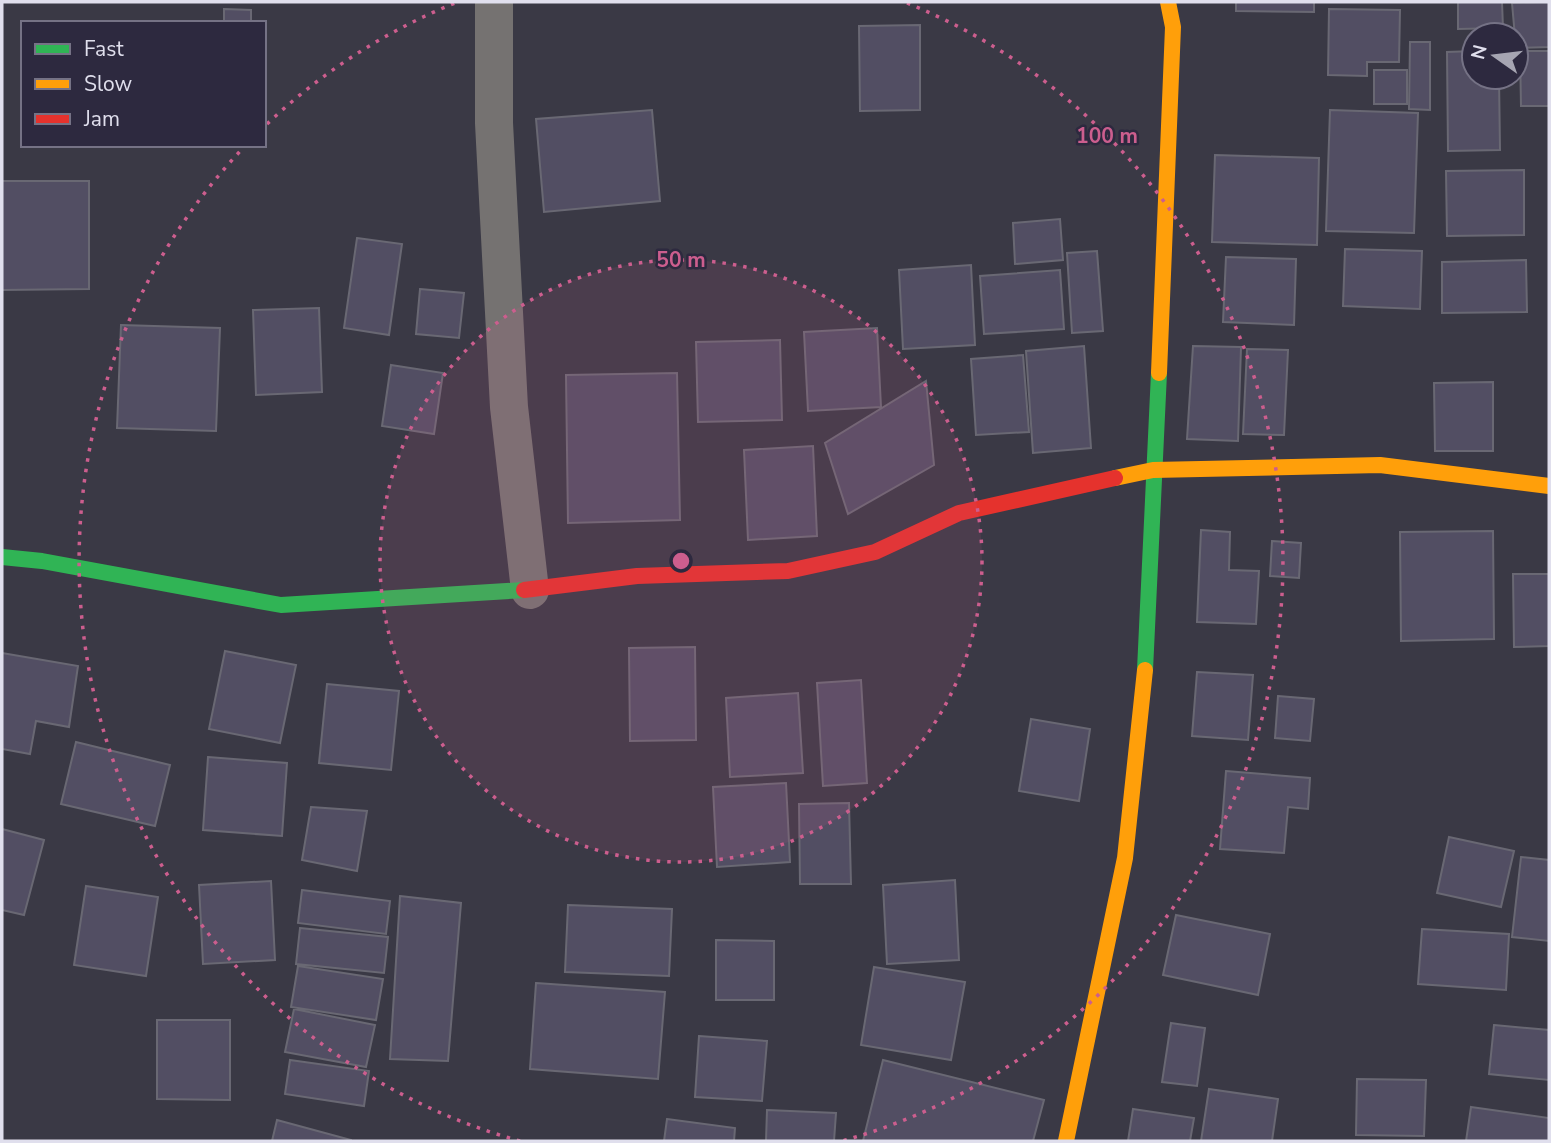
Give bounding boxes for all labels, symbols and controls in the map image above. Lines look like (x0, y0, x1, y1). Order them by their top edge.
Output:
legend (21, 21, 266, 147)
north arrow (1460, 21, 1530, 91)
text: Fast (84, 35, 124, 63)
text: N (1465, 42, 1494, 62)
text: Slow (84, 70, 133, 98)
text: Jam (83, 105, 120, 133)
text: 100 m (1076, 122, 1138, 150)
text: 50 m (656, 246, 706, 274)
centre of rings (669, 549, 693, 573)

